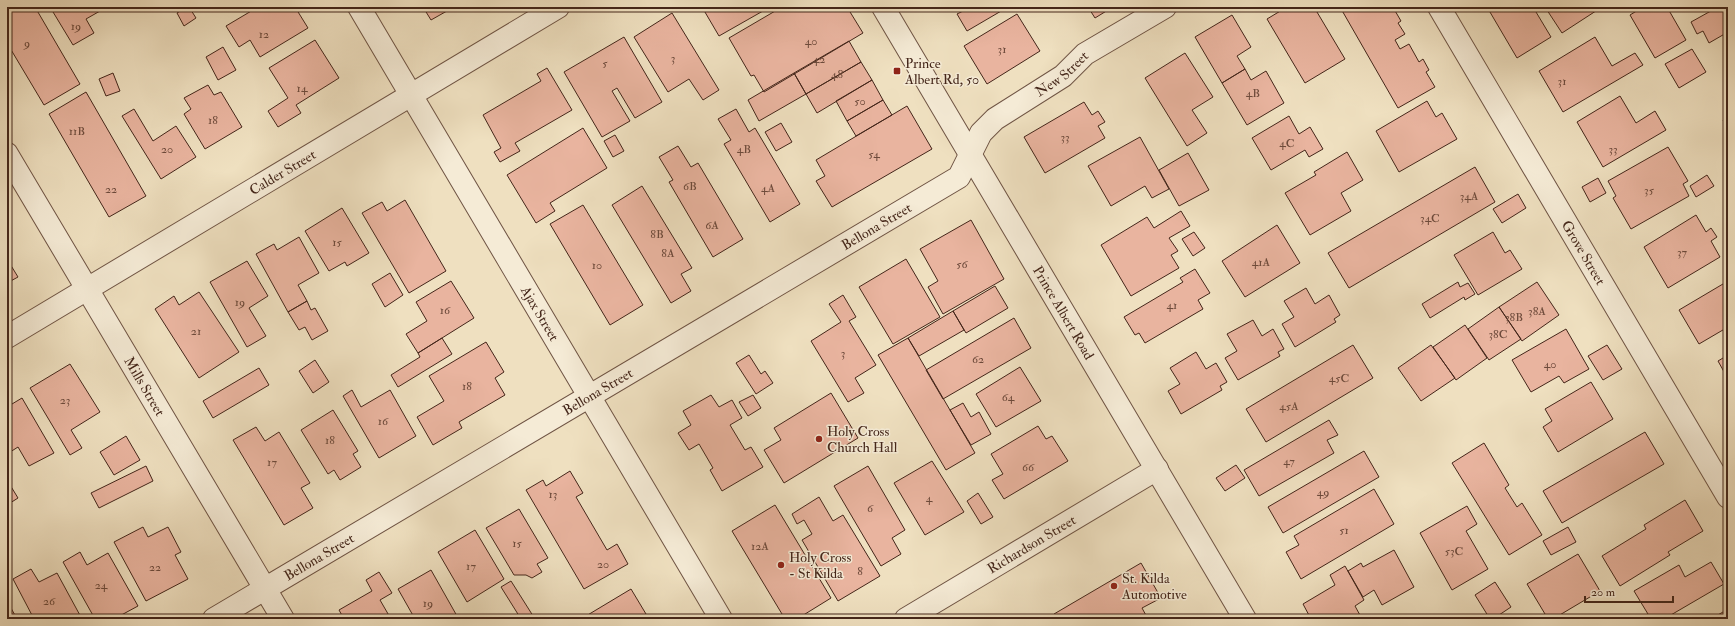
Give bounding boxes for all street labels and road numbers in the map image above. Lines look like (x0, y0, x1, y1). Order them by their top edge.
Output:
street label: New Street (1032, 47, 1092, 100)
street label: Calder Street (246, 145, 319, 198)
street label: Bellona Street (838, 199, 915, 253)
street label: Grove Street (1558, 217, 1610, 288)
street label: Prince Albert Road (1029, 263, 1098, 363)
street label: Ajax Street (517, 282, 563, 344)
street label: Mills Street (121, 353, 169, 419)
street label: Bellona Street (559, 364, 636, 419)
street label: Richardson Street (984, 511, 1079, 577)
street label: Bellona Street (281, 529, 357, 584)

